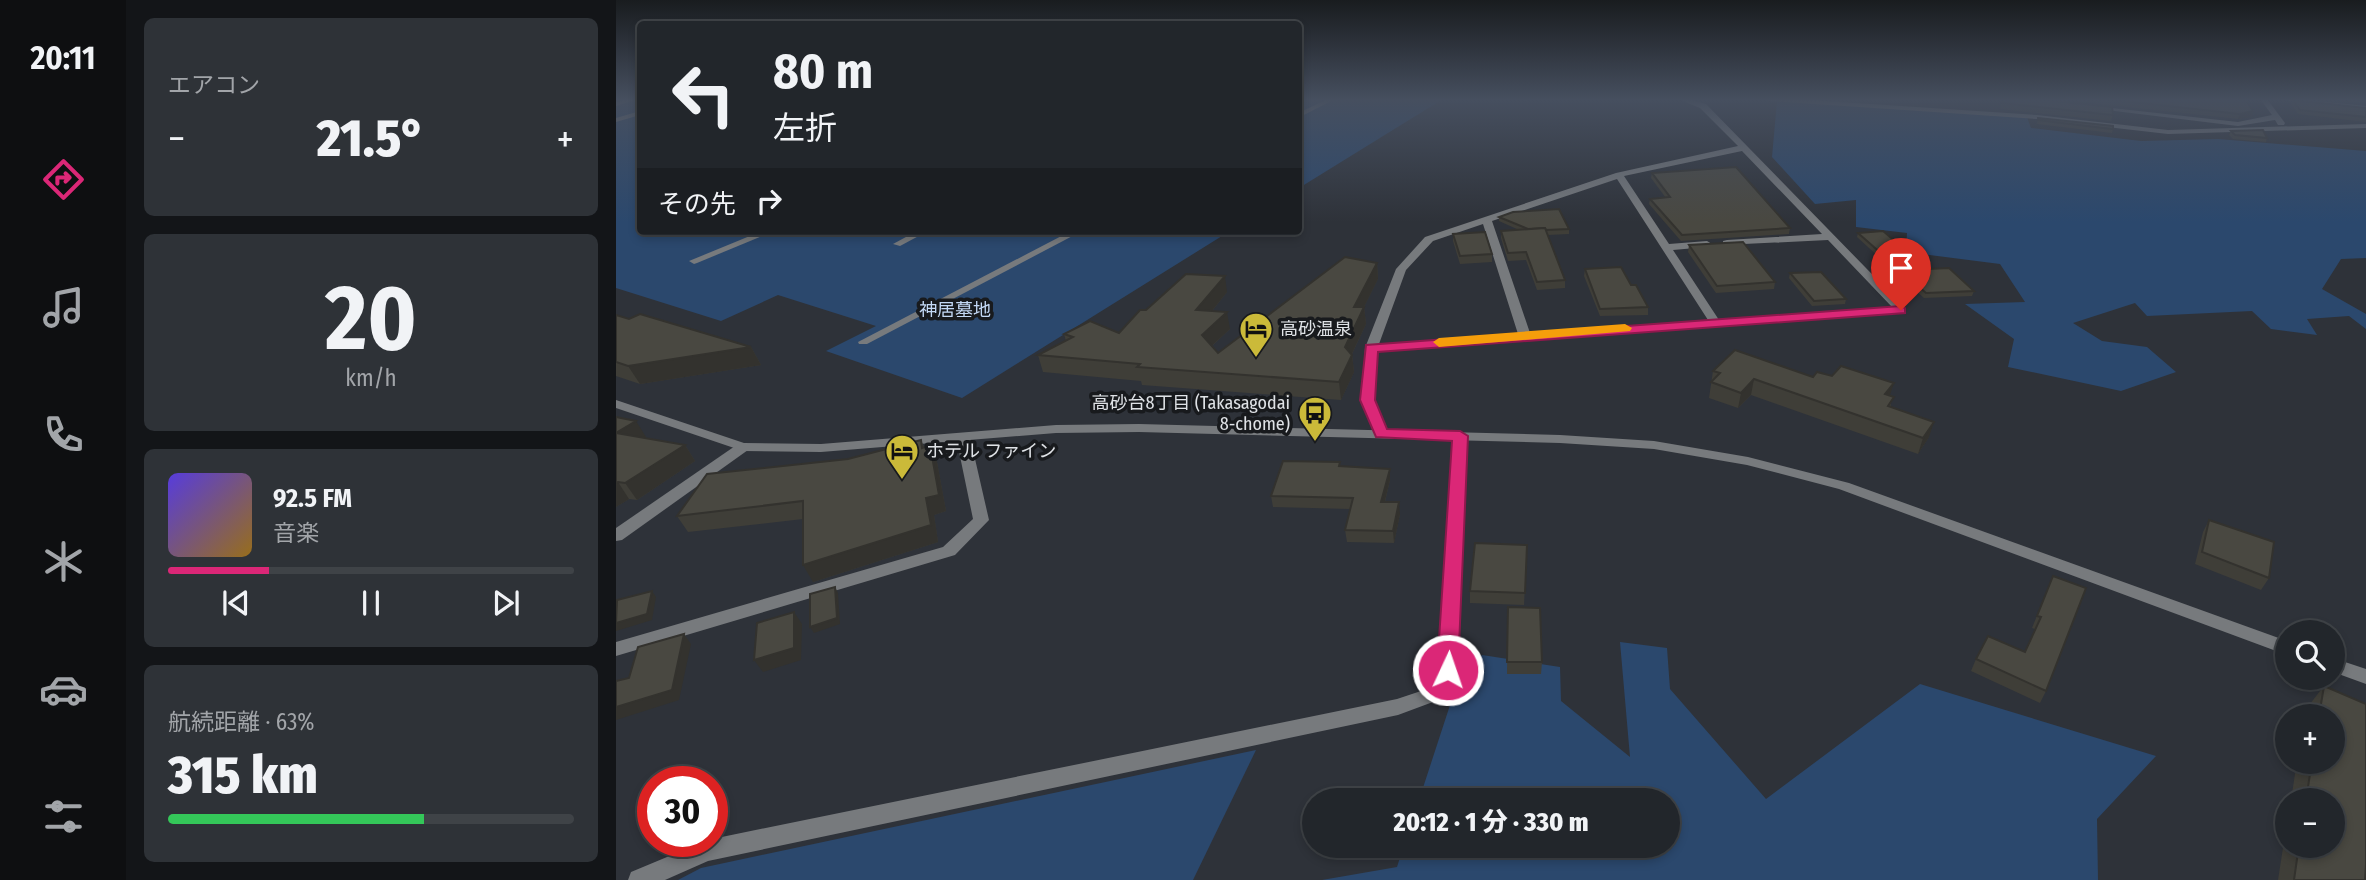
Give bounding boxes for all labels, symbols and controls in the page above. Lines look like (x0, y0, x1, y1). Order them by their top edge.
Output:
text: 20:11 (30, 39, 96, 77)
text: 80 m (773, 42, 873, 101)
icon: left (658, 49, 749, 140)
text: エアコン (168, 71, 260, 99)
text: 21.5° (317, 107, 425, 170)
text: 左折 (773, 109, 837, 147)
text: − (168, 116, 185, 162)
text: + (557, 116, 574, 162)
icon: directions (39, 155, 88, 204)
icon: right (750, 182, 788, 220)
text: その先 (658, 189, 736, 220)
pin (1871, 238, 1931, 310)
icon: arrive (1882, 249, 1920, 287)
text: 20 (325, 264, 417, 373)
icon: music (39, 283, 88, 332)
park label: 神居墓地 (919, 299, 991, 321)
hotel icon: 高砂温泉 (1237, 310, 1275, 359)
place label: 高砂温泉 (1280, 318, 1352, 340)
text: km/h (345, 364, 397, 392)
place label: 高砂台8丁目 (Takasagodai 8-chome) (1092, 392, 1290, 435)
bus stop icon: 高砂台8丁目 (Takasagodai 8-chome) (1296, 394, 1334, 443)
icon: phone (39, 410, 88, 459)
hotel icon: ホテル ファイン (883, 432, 921, 481)
place label: ホテル ファイン (926, 440, 1056, 462)
text: 92.5 FM (273, 483, 352, 514)
text: 音楽 (273, 519, 319, 547)
icon: climate (39, 537, 88, 586)
icon: previous (217, 584, 255, 622)
icon: pause (352, 584, 390, 622)
icon: next (487, 584, 525, 622)
map controls (2275, 620, 2345, 858)
button: search (2275, 620, 2345, 690)
position arrow (1411, 633, 1485, 707)
icon: car (39, 665, 88, 714)
button: + (2275, 704, 2345, 774)
text: 航続距離 · 63% (168, 708, 315, 736)
text: 315 km (168, 744, 318, 807)
speed limit sign: 30 (637, 766, 728, 857)
button: − (2275, 788, 2345, 858)
icon: filters (39, 792, 88, 841)
text: 20:12 · 1 分 · 330 m (1394, 807, 1588, 838)

